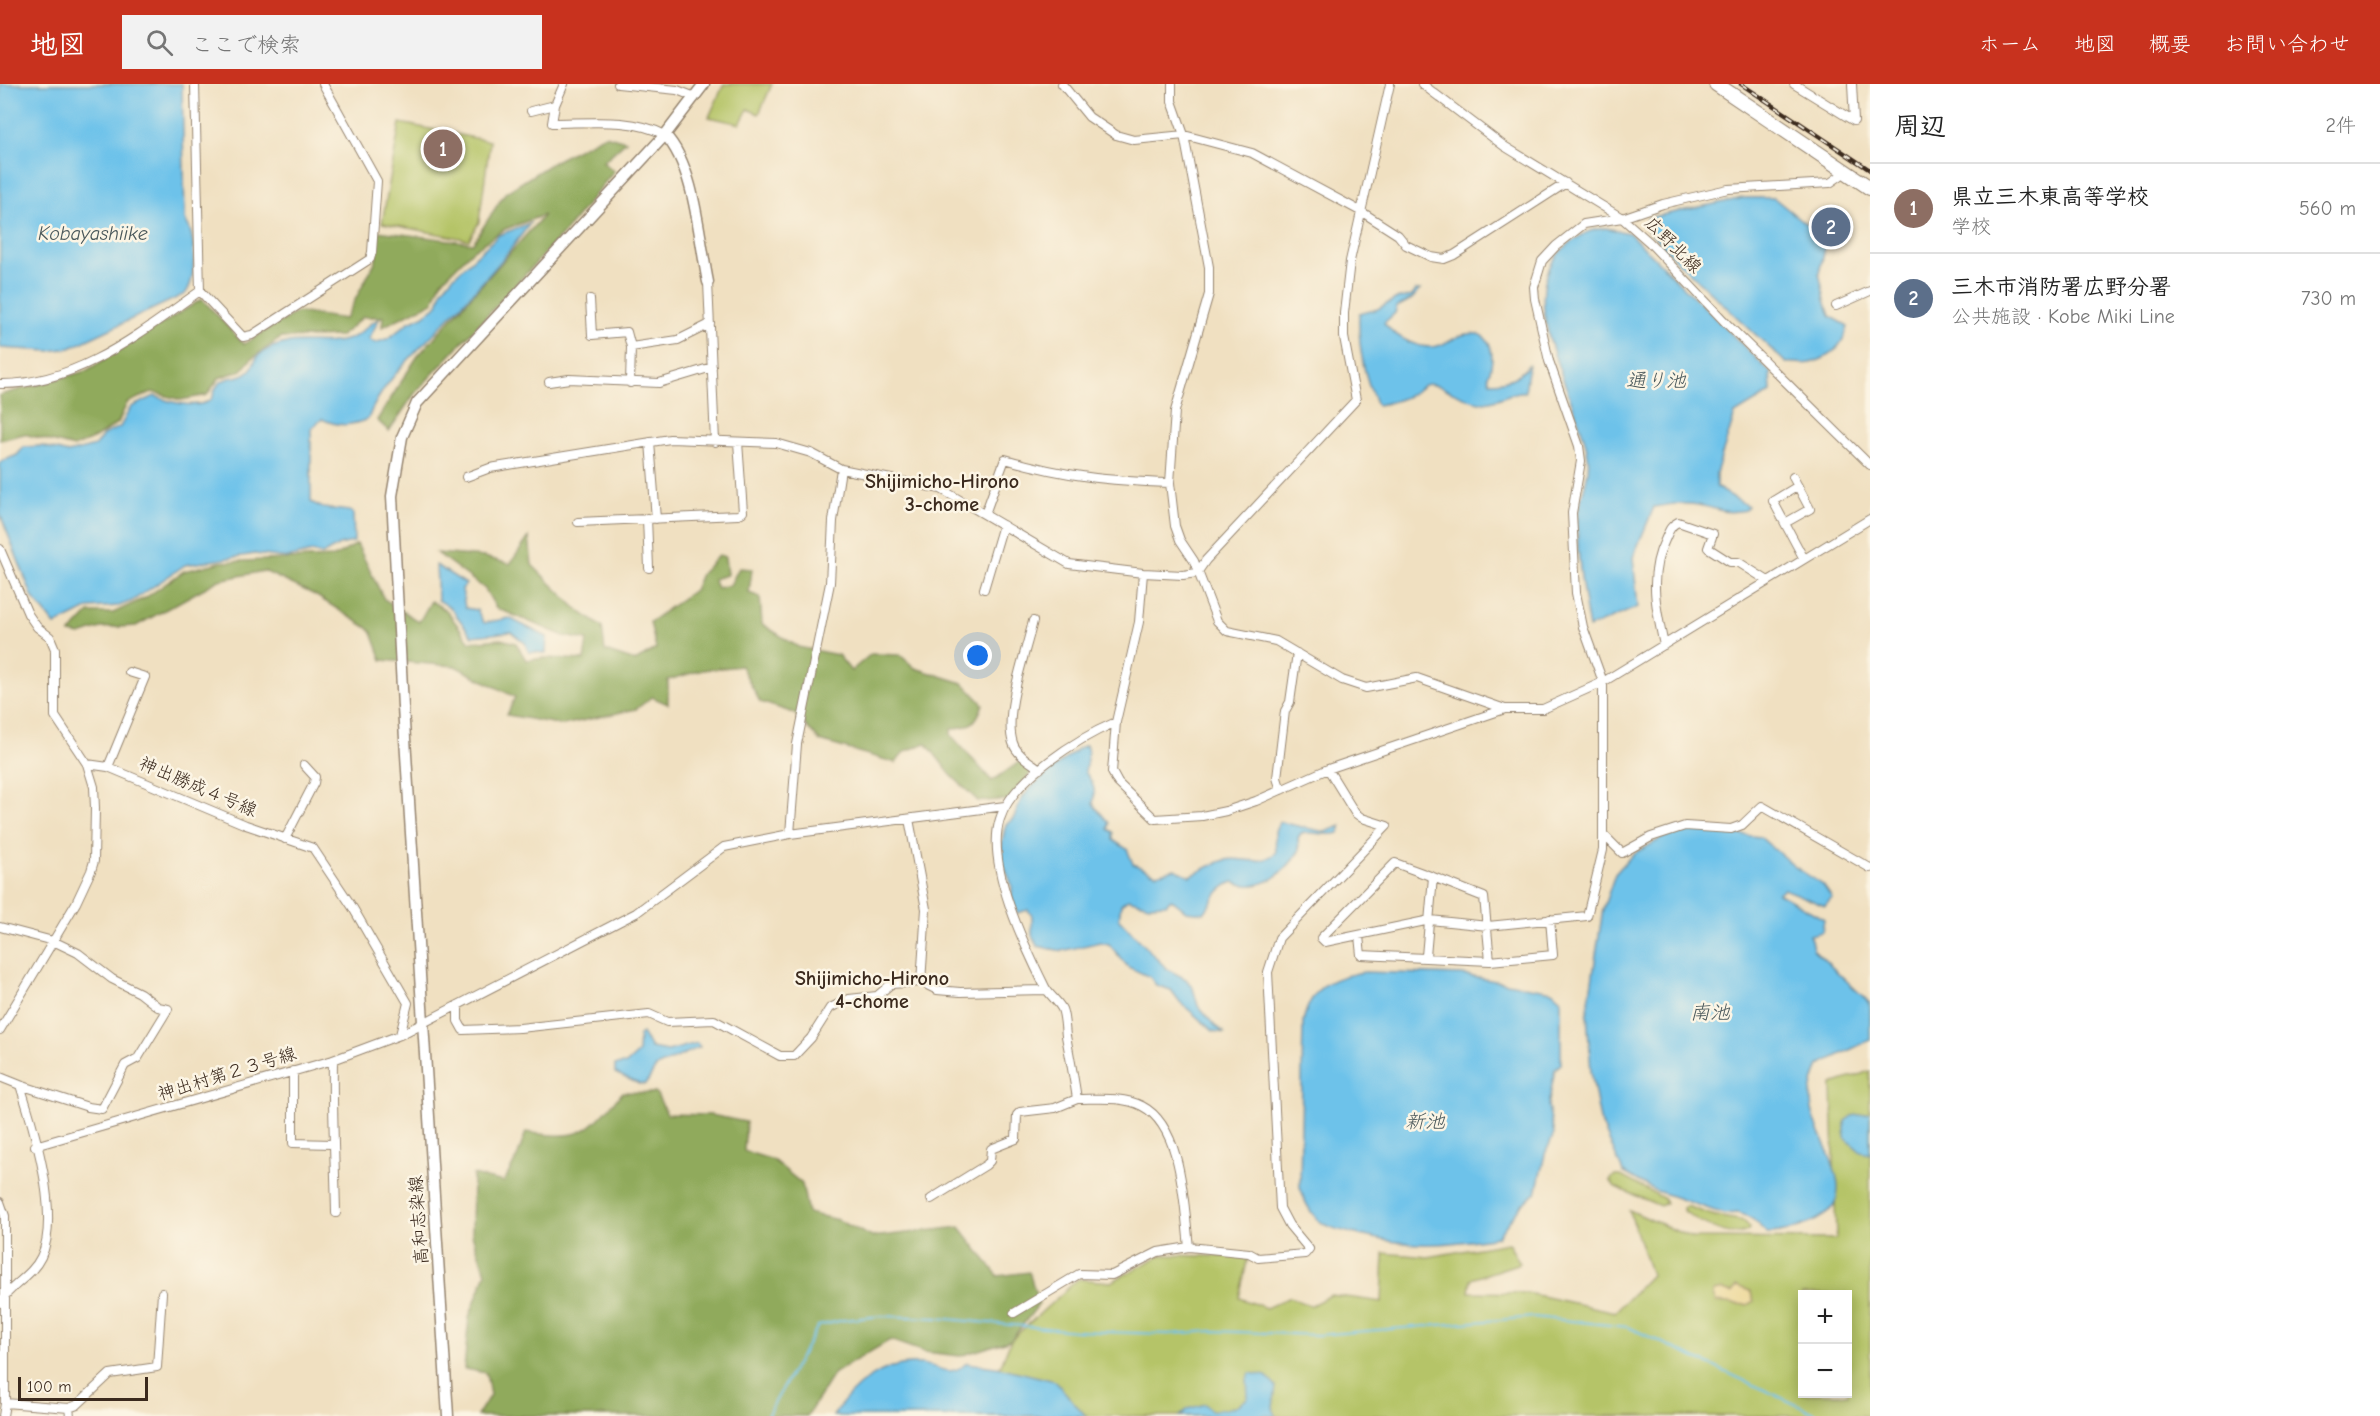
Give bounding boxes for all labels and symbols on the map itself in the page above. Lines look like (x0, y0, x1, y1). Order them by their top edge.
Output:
pin: 1 (424, 126, 462, 172)
pin: 2 (1812, 204, 1850, 250)
street label: 広野北線 (1640, 212, 1706, 278)
water label: Kobayashiike (38, 222, 148, 245)
water label: 通り池 (1626, 369, 1687, 392)
district label: Shijimicho-Hirono 3-chome (865, 470, 1019, 516)
your location (963, 641, 992, 670)
street label: 神出勝成４号線 (136, 753, 260, 821)
district label: Shijimicho-Hirono 4-chome (795, 967, 949, 1013)
water label: 南池 (1690, 1001, 1731, 1024)
street label: 神出村第２３号線 (155, 1043, 299, 1105)
water label: 新池 (1405, 1110, 1446, 1133)
street label: 高和志染線 (405, 1174, 433, 1266)
scale bar (18, 1374, 148, 1402)

